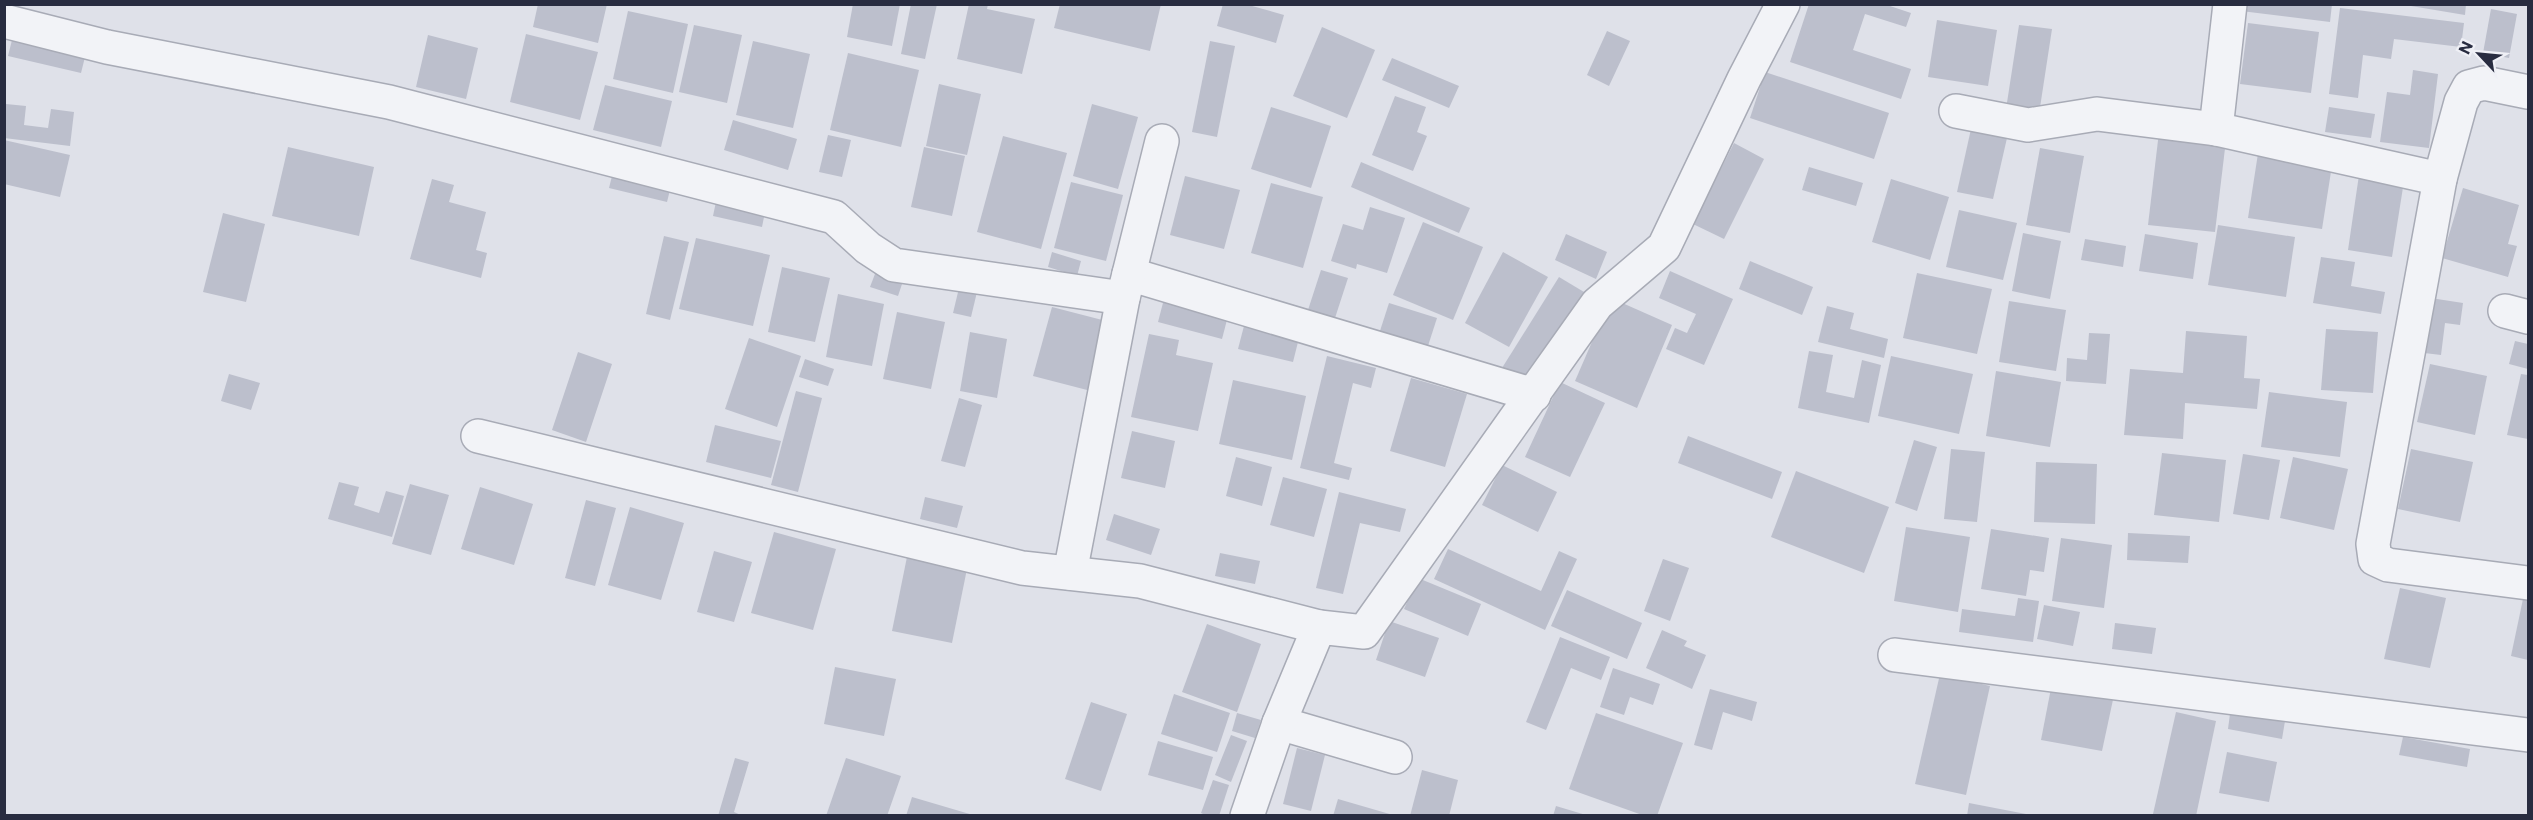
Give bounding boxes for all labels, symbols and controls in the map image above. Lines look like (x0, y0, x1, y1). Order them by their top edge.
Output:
north arrow (2449, 24, 2509, 84)
text: N (2454, 38, 2476, 57)

